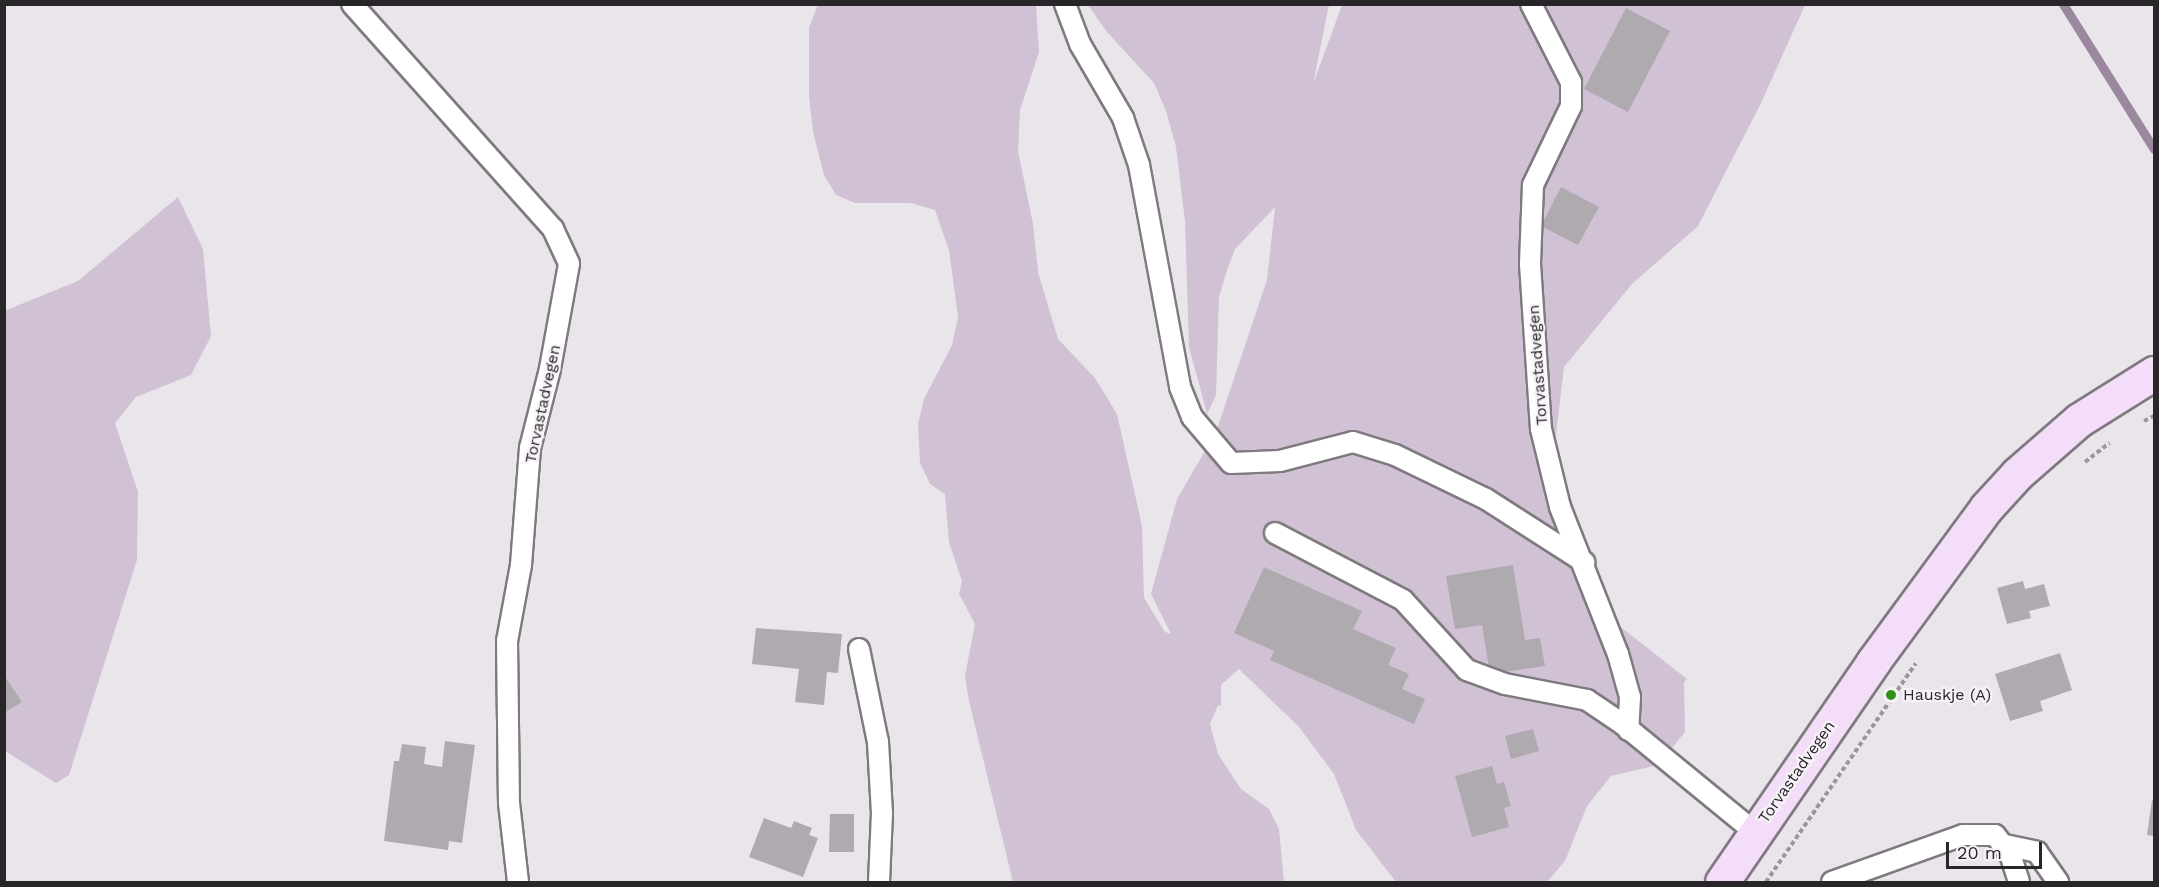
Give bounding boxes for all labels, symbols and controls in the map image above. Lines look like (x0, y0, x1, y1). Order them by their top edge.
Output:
street label: Torvastadvegen (1524, 304, 1552, 426)
street label: Torvastadvegen (521, 343, 565, 465)
place label: Hauskje (A) (1903, 685, 1991, 705)
marker: Hauskje (A) (1884, 688, 1898, 702)
street label: Torvastadvegen (1755, 717, 1839, 827)
scale bar (1949, 830, 2045, 868)
text: 20 m (1957, 842, 2002, 863)

